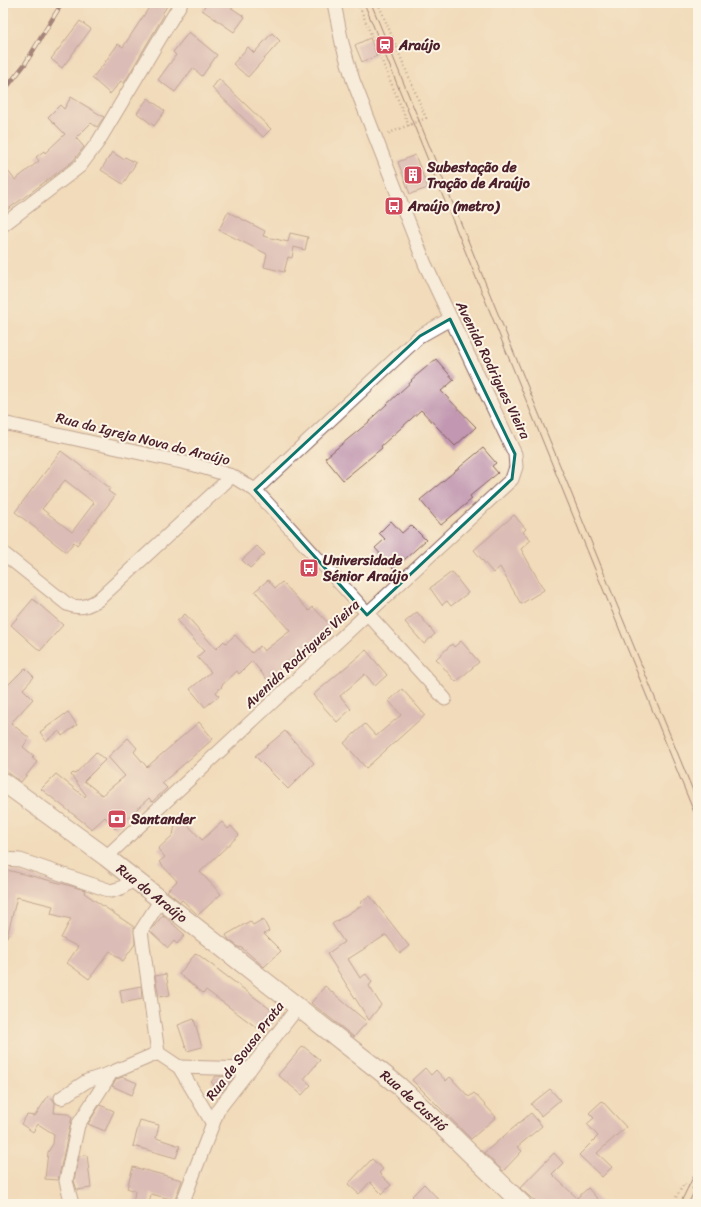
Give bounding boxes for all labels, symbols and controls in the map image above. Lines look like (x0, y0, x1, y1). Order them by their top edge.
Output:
place label: Araújo (398, 33, 441, 58)
station icon: Araújo (374, 34, 396, 56)
place label: Subestação de Tração de Araújo (426, 155, 531, 196)
building icon: Subestação de Tração de Araújo (402, 164, 424, 186)
place label: Araújo (metro) (407, 194, 500, 219)
bus stop icon: Araújo (metro) (383, 195, 405, 217)
street label: Avenida Rodrigues Vieira (448, 296, 538, 444)
street label: Rua da Igreja Nova do Araújo (53, 405, 233, 473)
place label: Universidade Sénior Araújo (322, 548, 409, 589)
bus stop icon: Universidade Sénior Araújo (298, 557, 320, 579)
street label: Avenida Rodrigues Vieira (237, 593, 367, 715)
place label: Santander (130, 807, 196, 832)
bank icon: Santander (106, 808, 128, 830)
street label: Rua do Araújo (111, 857, 193, 929)
street label: Rua de Sousa Prata (199, 995, 291, 1106)
street label: Rua de Custió (375, 1063, 454, 1138)

